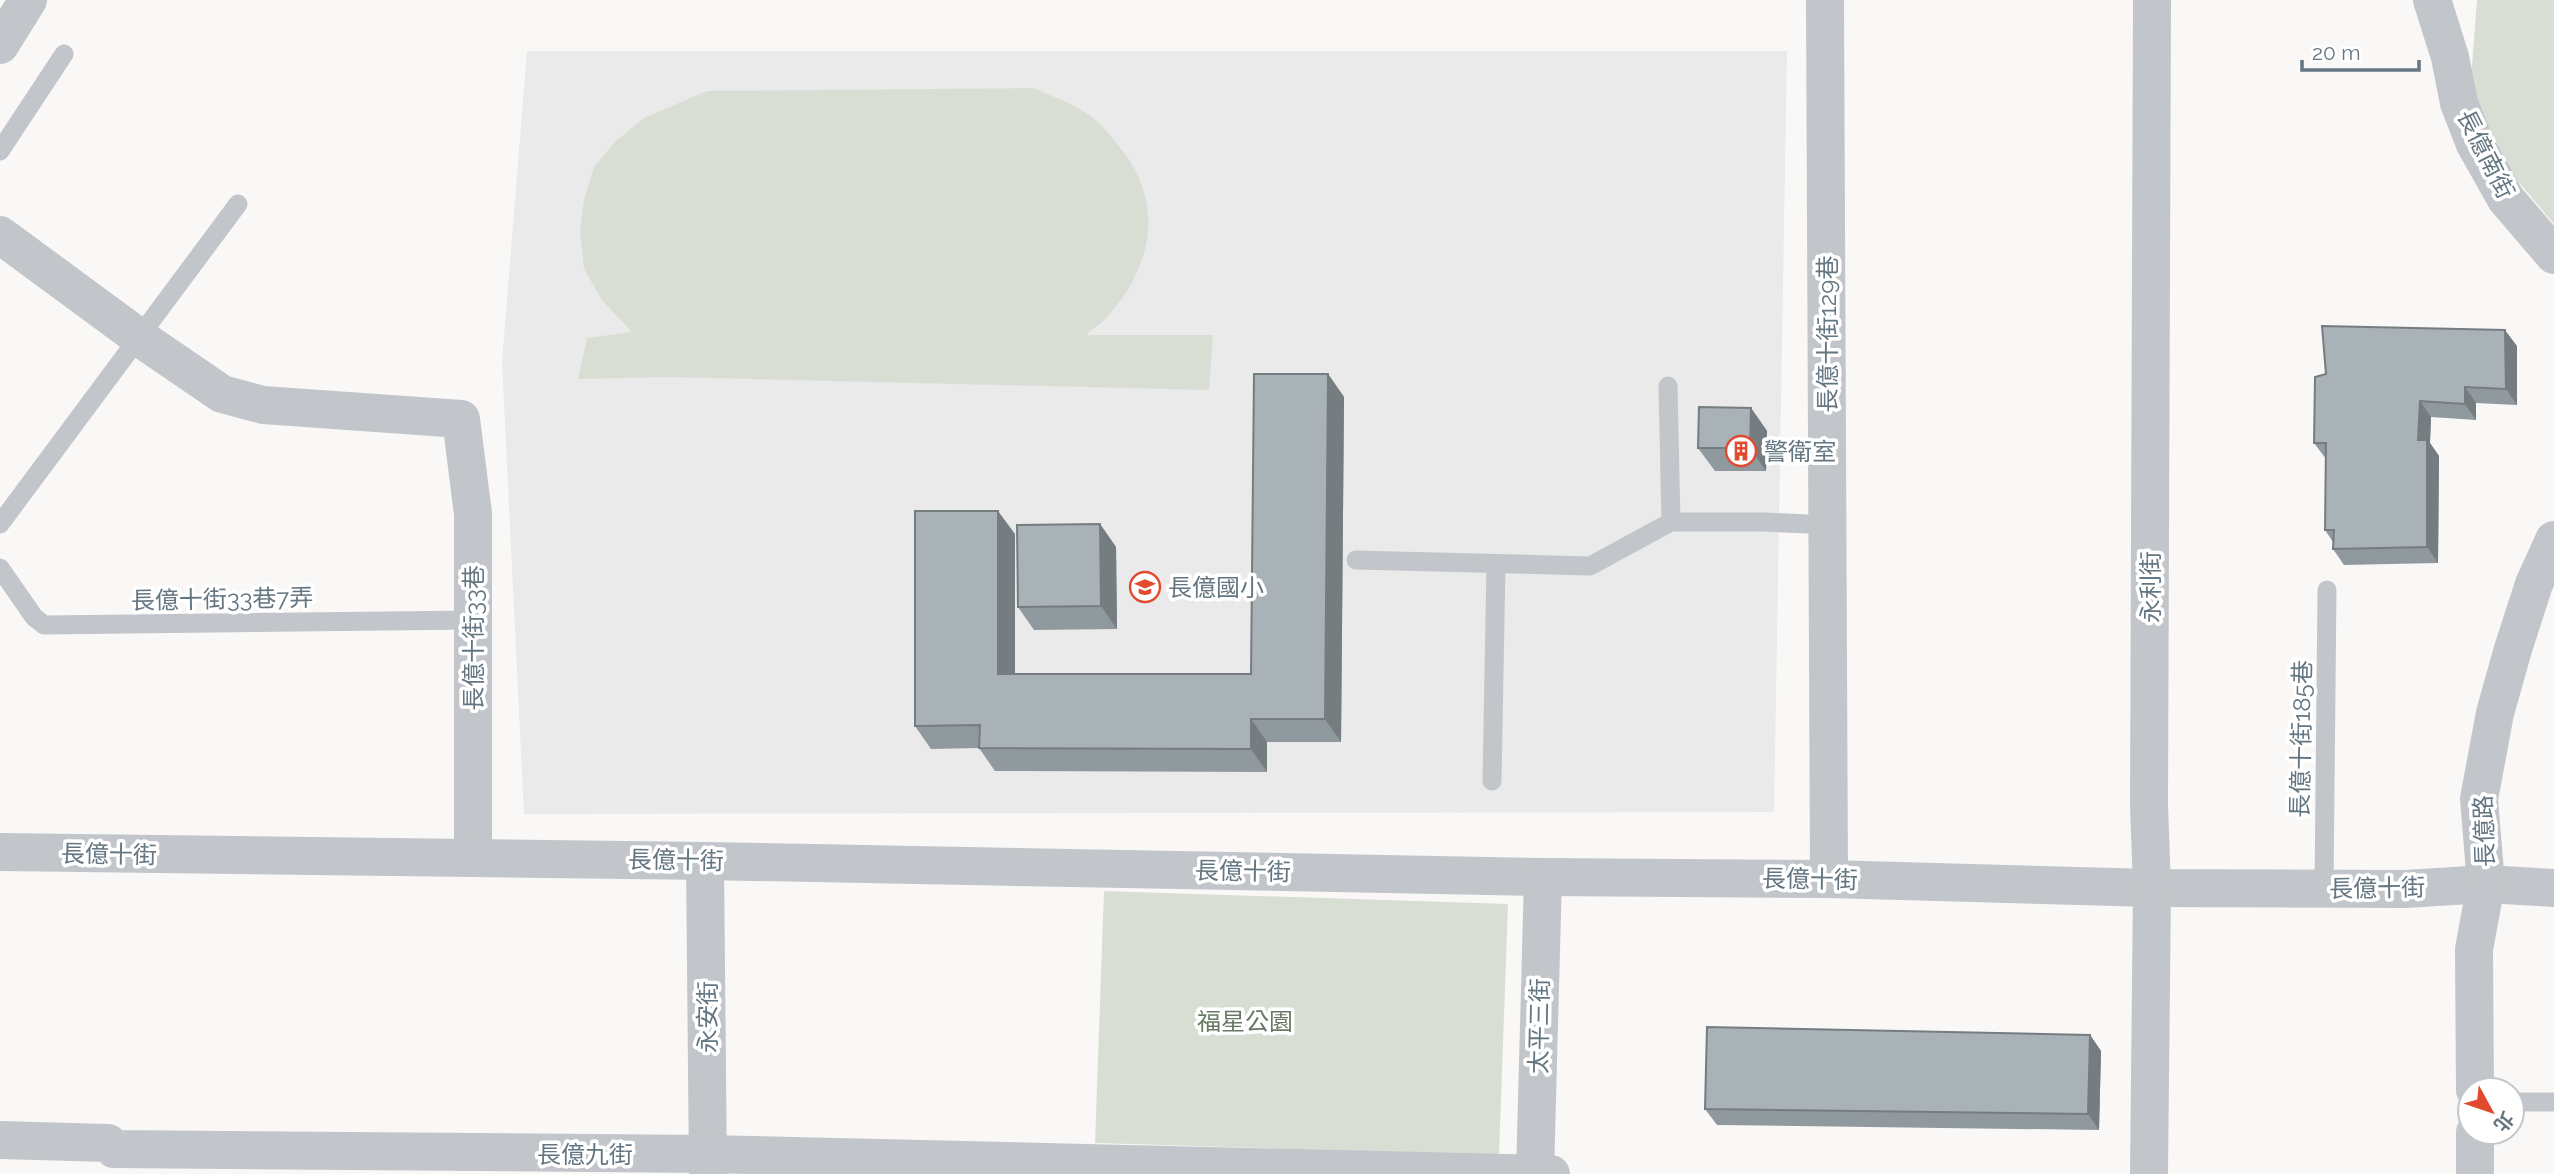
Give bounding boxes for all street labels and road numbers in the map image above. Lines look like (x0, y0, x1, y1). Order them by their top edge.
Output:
street label: 長億南街 (2451, 105, 2521, 203)
street label: 長億十街129巷 (1813, 256, 1842, 412)
street label: 永利街 (2136, 551, 2165, 623)
street label: 長億十街33巷 (459, 565, 488, 711)
street label: 長億十街33巷7弄 (131, 583, 313, 615)
street label: 長億十街185巷 (2285, 660, 2317, 818)
street label: 長億路 (2468, 795, 2500, 867)
street label: 長億十街 (61, 839, 157, 869)
street label: 長億十街 (628, 845, 724, 875)
street label: 長億十街 (1195, 856, 1291, 886)
street label: 長億十街 (1762, 864, 1858, 894)
street label: 長億十街 (2329, 873, 2425, 903)
street label: 太平三街 (1524, 978, 1554, 1074)
street label: 永安街 (693, 981, 722, 1053)
street label: 長億九街 (537, 1140, 633, 1169)

